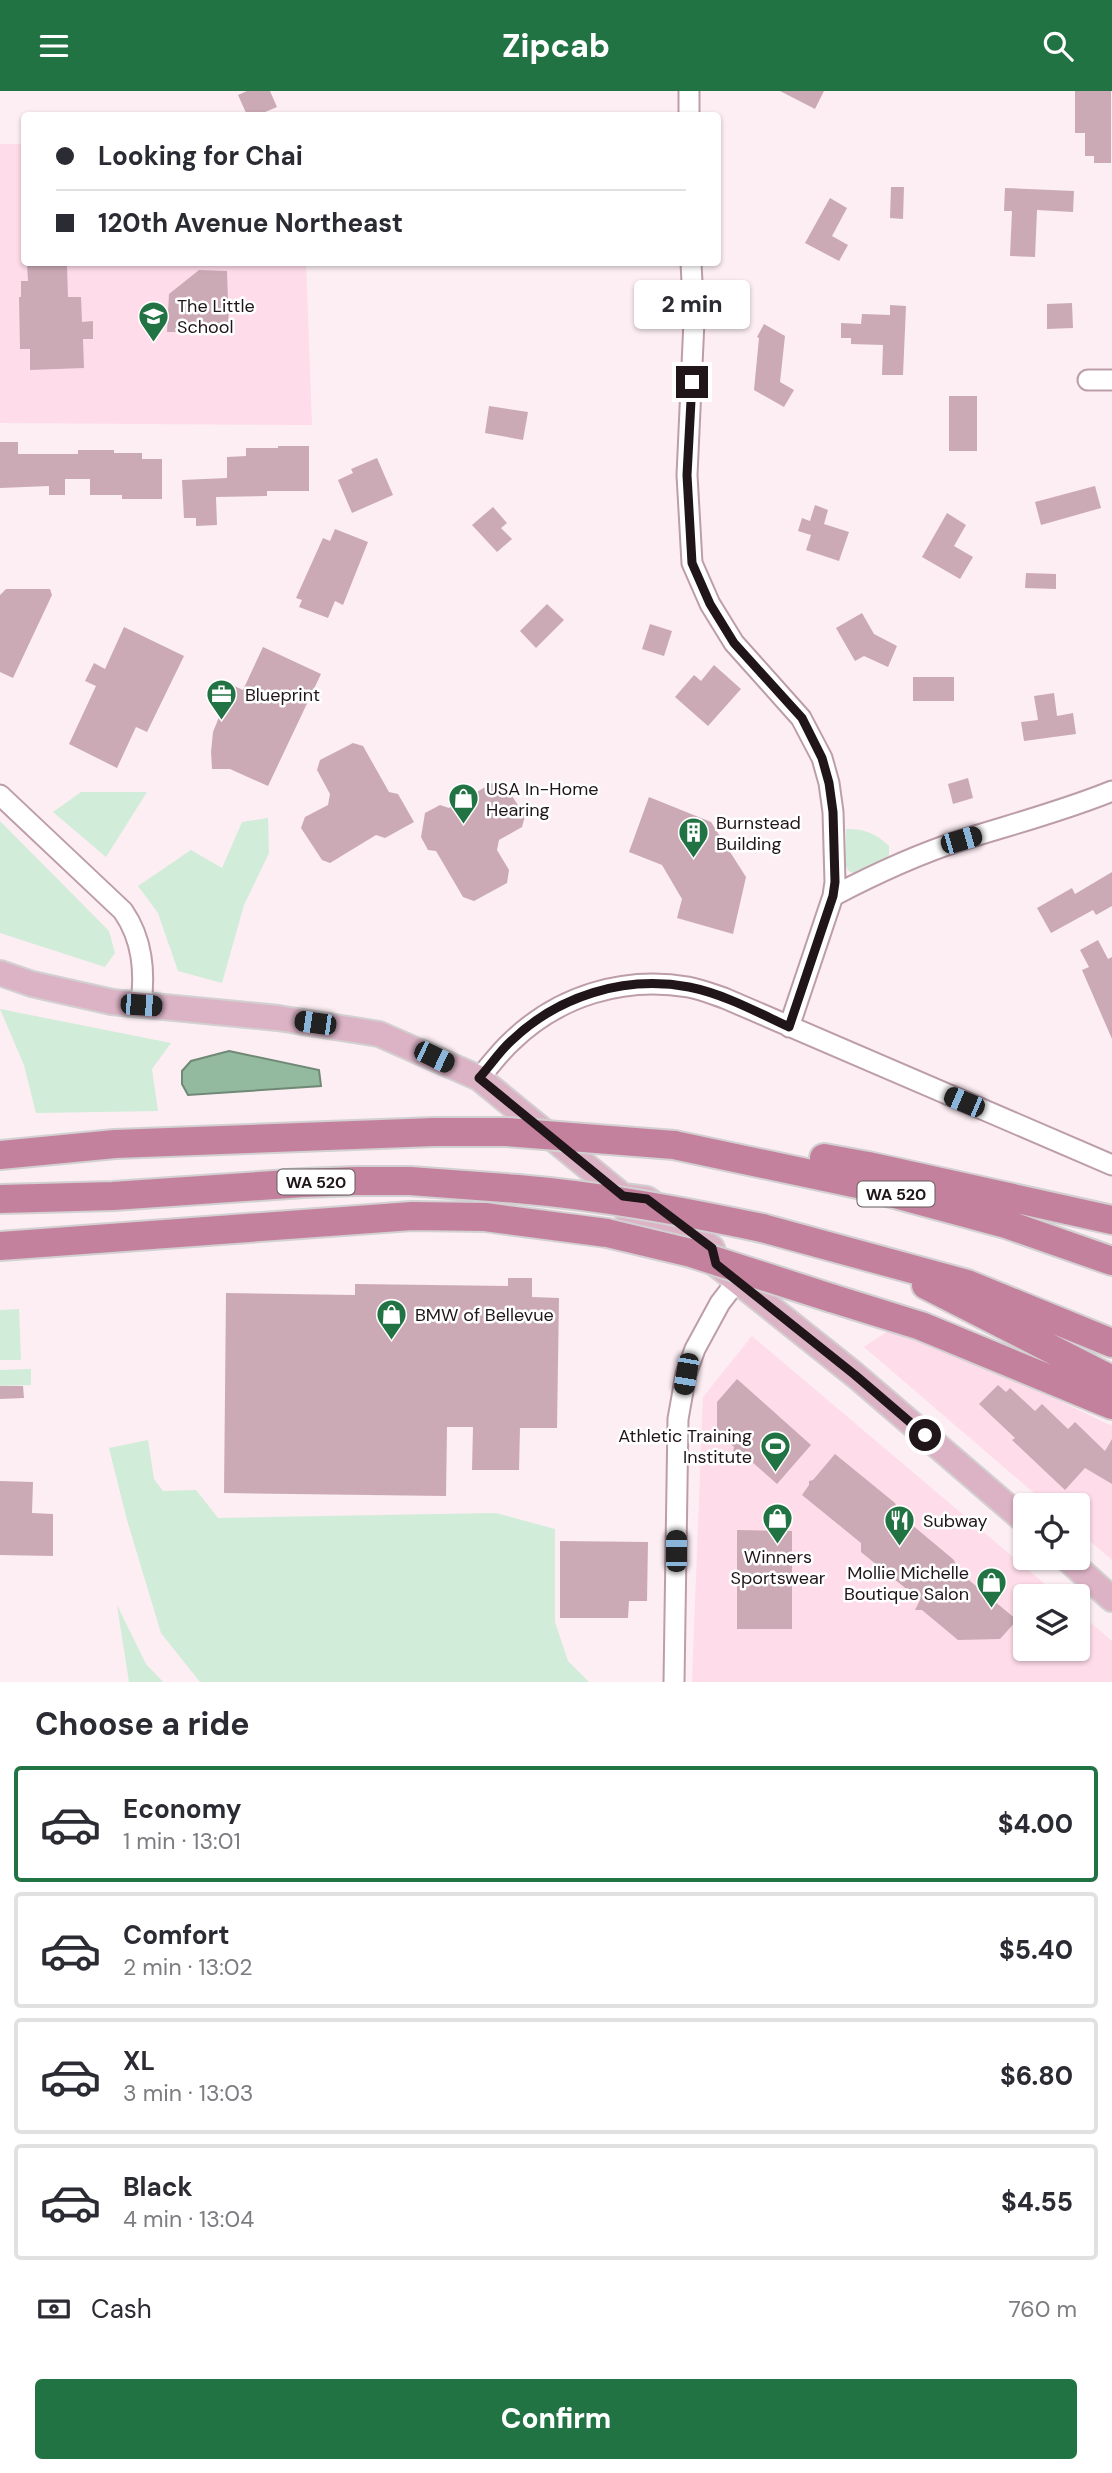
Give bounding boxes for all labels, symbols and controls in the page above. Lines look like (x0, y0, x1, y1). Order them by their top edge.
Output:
text: Zipcab (502, 25, 610, 67)
icon: menu (35, 27, 73, 65)
icon: search (1039, 27, 1077, 65)
text: Looking for Chai (98, 139, 303, 173)
text: 120th Avenue Northeast (98, 206, 403, 240)
callout: 2 min (634, 281, 750, 329)
text: 2 min (661, 289, 723, 319)
place label: The Little School (177, 294, 255, 339)
school or university icon: The Little School (137, 299, 171, 343)
route end (676, 366, 708, 398)
office icon: Blueprint (205, 678, 239, 722)
place label: Blueprint (245, 683, 320, 707)
place label: USA In-Home Hearing (486, 777, 598, 822)
shop icon: USA In-Home Hearing (446, 782, 480, 826)
place label: Burnstead Building (716, 811, 801, 856)
building icon: Burnstead Building (676, 816, 710, 860)
car (938, 824, 985, 856)
car (120, 993, 163, 1017)
car (293, 1010, 338, 1036)
car (411, 1038, 458, 1076)
car (941, 1084, 988, 1120)
road number: WA 520 (278, 1169, 354, 1195)
road number: WA 520 (858, 1182, 934, 1207)
shop icon: BMW of Bellevue (375, 1298, 409, 1342)
place label: BMW of Bellevue (415, 1303, 554, 1327)
car (673, 1351, 700, 1397)
route start (909, 1419, 941, 1451)
place label: Athletic Training Institute (618, 1424, 752, 1469)
sports icon: Athletic Training Institute (758, 1429, 792, 1473)
map controls (1013, 1493, 1090, 1661)
button: locate (1013, 1493, 1090, 1570)
shop icon: Winners Sportswear (761, 1502, 795, 1546)
restaurant icon: Subway (883, 1504, 917, 1548)
place label: Subway (923, 1509, 988, 1533)
car (666, 1530, 687, 1572)
place label: Winners Sportswear (731, 1545, 826, 1590)
place label: Mollie Michelle Boutique Salon (844, 1561, 969, 1606)
shop icon: Mollie Michelle Boutique Salon (975, 1566, 1009, 1610)
button: layers (1013, 1584, 1090, 1661)
text: Choose a ride (35, 1703, 250, 1745)
text: Economy (123, 1792, 241, 1826)
icon: car (39, 1793, 102, 1856)
text: $4.00 (998, 1807, 1073, 1841)
text: 1 min · 13:01 (123, 1826, 241, 1856)
text: Comfort (123, 1918, 229, 1952)
icon: car (39, 1919, 102, 1982)
text: $5.40 (999, 1933, 1073, 1967)
text: 2 min · 13:02 (123, 1952, 253, 1982)
text: XL (123, 2044, 155, 2078)
icon: car (39, 2045, 102, 2108)
text: $6.80 (1000, 2059, 1073, 2093)
text: 3 min · 13:03 (123, 2078, 253, 2108)
text: Black (123, 2170, 193, 2204)
icon: car (39, 2171, 102, 2234)
text: $4.55 (1001, 2185, 1073, 2219)
text: 4 min · 13:04 (123, 2204, 254, 2234)
icon: cash (35, 2290, 73, 2328)
text: Cash (91, 2292, 152, 2326)
text: 760 m (1009, 2294, 1077, 2324)
button: Confirm (35, 2379, 1077, 2459)

